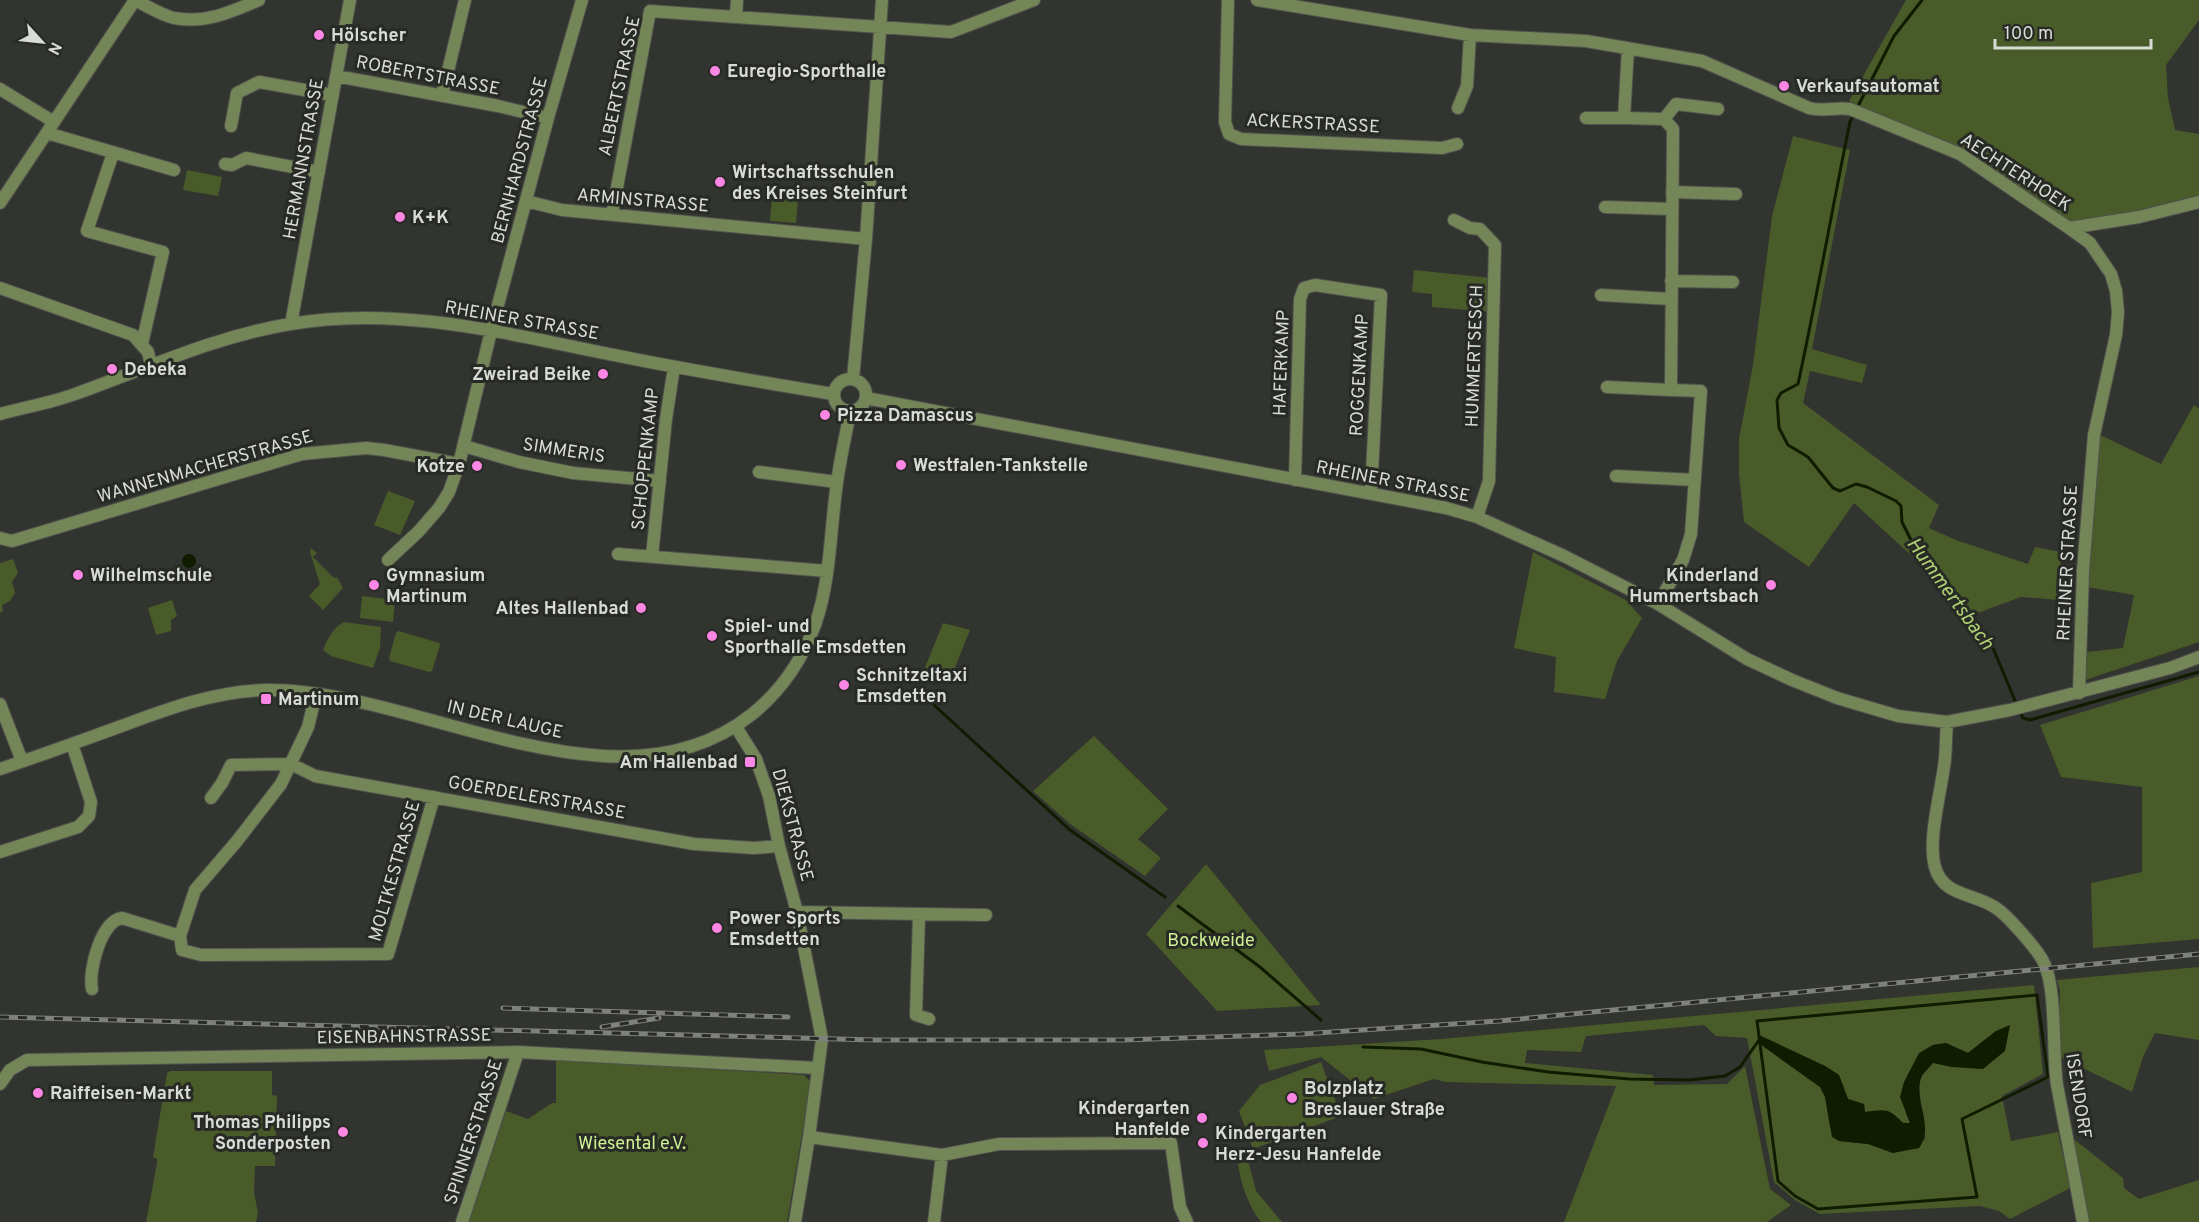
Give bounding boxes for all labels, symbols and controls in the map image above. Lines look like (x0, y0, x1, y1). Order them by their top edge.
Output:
north arrow (12, 12, 72, 72)
scale bar (1995, 12, 2151, 50)
street label: ALBERTSTRASSE (594, 14, 647, 159)
text: 100 m (2004, 23, 2053, 46)
place label: Hölscher (331, 25, 407, 48)
marker: Hölscher (312, 28, 326, 42)
text: N (42, 38, 65, 58)
street label: ROBERTSTRASSE (354, 51, 502, 102)
place label: Euregio-Sporthalle (727, 61, 886, 84)
marker: Euregio-Sporthalle (708, 64, 722, 78)
street label: BERNHARDSTRASSE (487, 74, 554, 246)
place label: Verkaufsautomat (1796, 76, 1940, 99)
street label: HERMANNSTRASSE (279, 77, 330, 242)
marker: Verkaufsautomat (1777, 79, 1791, 93)
street label: ACKERSTRASSE (1246, 110, 1380, 139)
street label: AECHTERHOEK (1956, 129, 2075, 218)
place label: Wirtschaftsschulen des Kreises Steinfurt (732, 162, 907, 206)
marker: Wirtschaftsschulen des Kreises Steinfurt (713, 175, 727, 189)
street label: ARMINSTRASSE (576, 184, 710, 219)
place label: K+K (412, 207, 449, 230)
marker: K+K (393, 210, 407, 224)
street label: HUMMERTSESCH (1462, 284, 1489, 428)
street label: RHEINER STRASSE (443, 297, 601, 346)
street label: HAFERKAMP (1269, 310, 1296, 417)
street label: ROGGENKAMP (1346, 313, 1375, 437)
place label: Debeka (124, 359, 187, 382)
marker: Debeka (105, 362, 119, 376)
place label: Zweirad Beike (472, 364, 591, 387)
marker: Zweirad Beike (596, 367, 610, 381)
street label: SCHOPPENKAMP (628, 387, 665, 532)
place label: Pizza Damascus (837, 405, 974, 428)
marker: Pizza Damascus (818, 408, 832, 422)
street label: WANNENMACHERSTRASSE (95, 426, 316, 509)
street label: SIMMERIS (521, 434, 607, 469)
place label: Westfalen-Tankstelle (913, 455, 1088, 478)
place label: Kotze (416, 456, 465, 479)
street label: RHEINER STRASSE (1314, 456, 1472, 509)
marker: Westfalen-Tankstelle (894, 458, 908, 472)
marker: Kotze (470, 459, 484, 473)
street label: RHEINER STRASSE (2053, 484, 2084, 642)
water label: Hummertsbach (1900, 533, 1999, 656)
place label: Wilhelmschule (90, 565, 212, 588)
place label: Gymnasium Martinum (386, 565, 485, 609)
place label: Kinderland Hummertsbach (1629, 565, 1759, 609)
marker: Wilhelmschule (71, 568, 85, 582)
marker: Gymnasium Martinum (367, 578, 381, 592)
marker: Kinderland Hummertsbach (1764, 578, 1778, 592)
place label: Altes Hallenbad (495, 598, 629, 621)
marker: Altes Hallenbad (634, 601, 648, 615)
place label: Spiel- und Sporthalle Emsdetten (724, 616, 906, 660)
marker: Spiel- und Sporthalle Emsdetten (705, 629, 719, 643)
place label: Schnitzeltaxi Emsdetten (856, 665, 967, 709)
marker: Schnitzeltaxi Emsdetten (837, 678, 851, 692)
place label: Martinum (278, 689, 359, 712)
marker: Martinum (259, 692, 273, 706)
street label: IN DER LAUGE (444, 696, 565, 745)
place label: Am Hallenbad (620, 752, 738, 775)
marker: Am Hallenbad (743, 755, 757, 769)
street label: DIEKSTRASSE (765, 766, 818, 884)
street label: GOERDELERSTRASSE (446, 772, 627, 825)
street label: MOLTKESTRASSE (364, 798, 427, 945)
place label: Power Sports Emsdetten (729, 908, 841, 952)
marker: Power Sports Emsdetten (710, 921, 724, 935)
park label: Bockweide (1167, 930, 1255, 953)
street label: EISENBAHNSTRASSE (316, 1024, 492, 1051)
street label: ISENDORF (2059, 1052, 2096, 1141)
street label: SPINNERSTRASSE (440, 1057, 509, 1208)
place label: Bolzplatz Breslauer Straße (1304, 1078, 1445, 1122)
place label: Raiffeisen-Markt (50, 1083, 191, 1106)
marker: Raiffeisen-Markt (31, 1086, 45, 1100)
marker: Bolzplatz Breslauer Straße (1285, 1091, 1299, 1105)
place label: Kindergarten Hanfelde (1078, 1098, 1190, 1142)
marker: Kindergarten Hanfelde (1195, 1111, 1209, 1125)
place label: Thomas Philipps Sonderposten (193, 1112, 331, 1156)
place label: Kindergarten Herz-Jesu Hanfelde (1215, 1123, 1382, 1167)
marker: Thomas Philipps Sonderposten (336, 1125, 350, 1139)
park label: Wiesental e.V. (578, 1133, 686, 1156)
marker: Kindergarten Herz-Jesu Hanfelde (1196, 1136, 1210, 1150)

